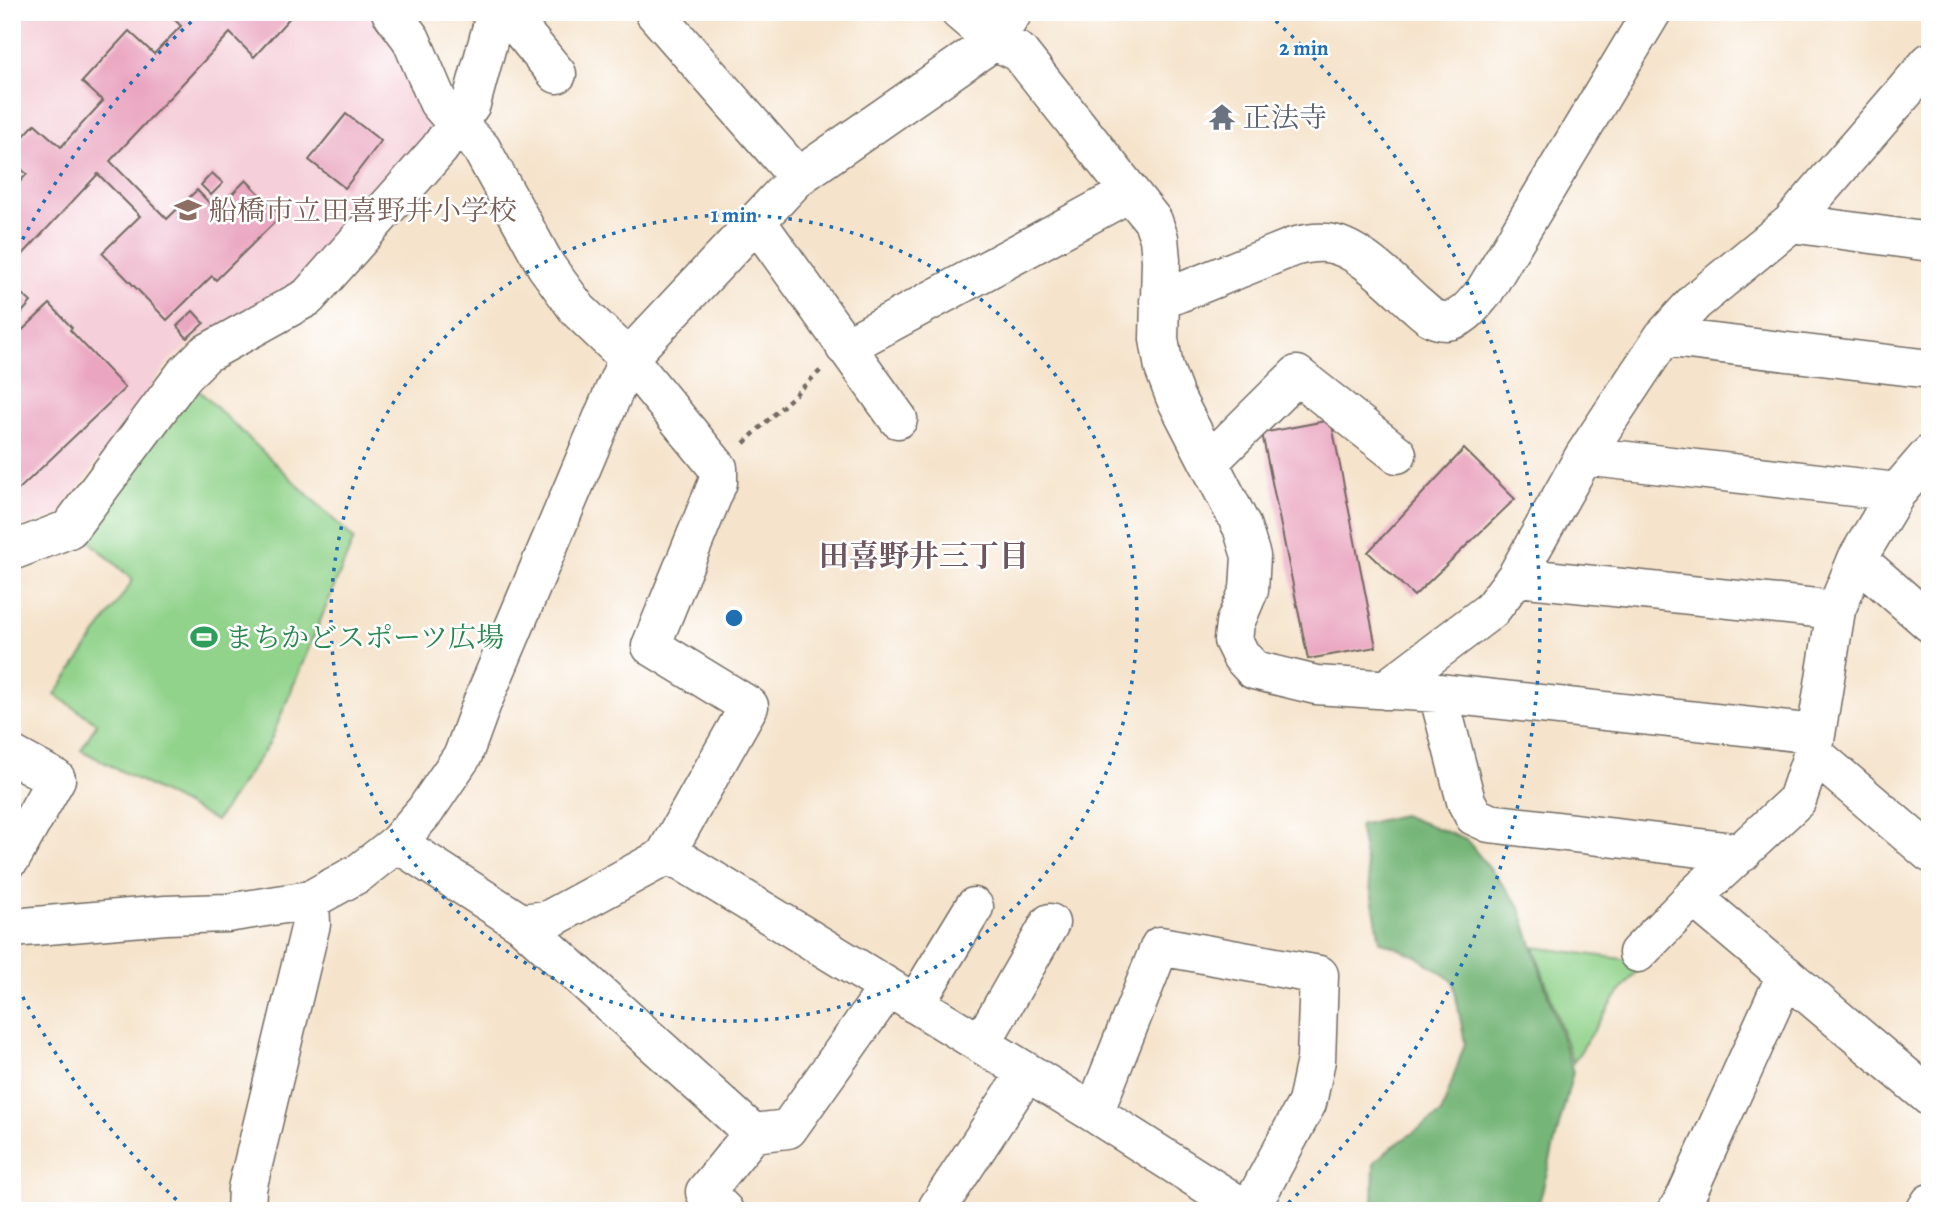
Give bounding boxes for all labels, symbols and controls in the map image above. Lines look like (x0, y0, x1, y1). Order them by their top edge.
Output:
text: 2 min (1279, 34, 1329, 62)
place label: 正法寺 (1243, 99, 1327, 137)
temple icon: 正法寺 (1207, 102, 1237, 132)
place label: 船橋市立田喜野井小学校 (209, 192, 517, 230)
school or university icon: 船橋市立田喜野井小学校 (173, 195, 203, 225)
text: 1 min (711, 201, 758, 229)
district label: 田喜野井三丁目 (819, 536, 1029, 576)
centre of rings (722, 606, 746, 630)
place label: まちかどスポーツ広場 (225, 619, 504, 657)
sports icon: まちかどスポーツ広場 (189, 622, 219, 652)

